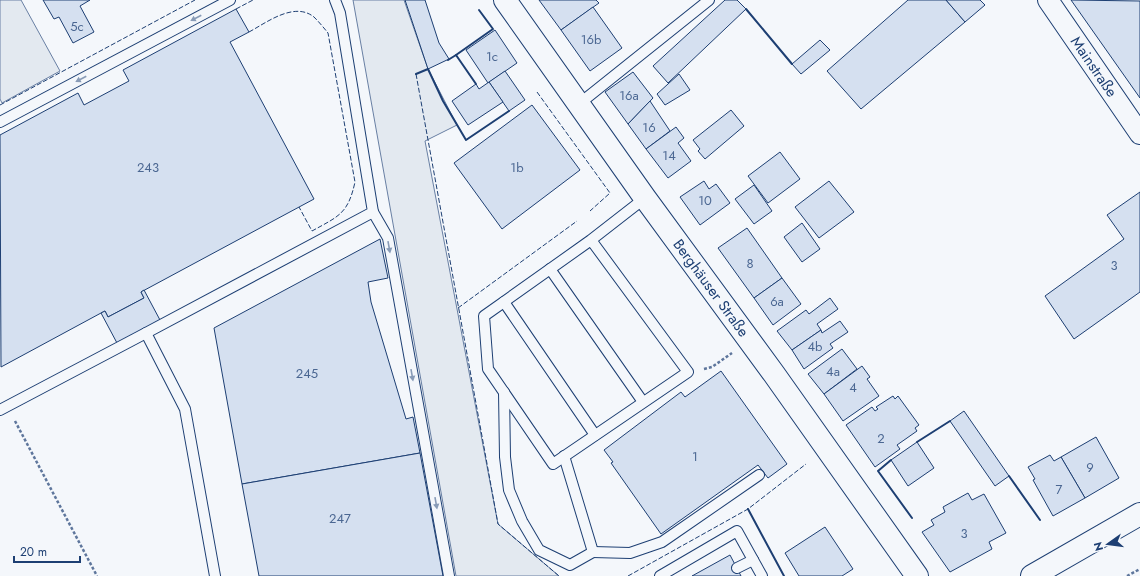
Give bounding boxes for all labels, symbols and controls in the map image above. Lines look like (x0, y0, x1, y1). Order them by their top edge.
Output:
one-way arrow (190, 15, 202, 22)
house number: 5c (70, 17, 84, 36)
house number: 16b (581, 30, 601, 49)
street label: Mainstraße (1065, 32, 1123, 102)
house number: 1c (486, 47, 498, 66)
one-way arrow (75, 76, 87, 82)
house number: 16a (619, 86, 639, 105)
house number: 16 (642, 118, 656, 137)
house number: 14 (662, 146, 676, 165)
house number: 243 (137, 158, 159, 177)
house number: 1b (510, 158, 524, 177)
house number: 10 (698, 191, 712, 210)
street label: Berghäuser Straße (668, 234, 754, 342)
one-way arrow (387, 241, 393, 253)
house number: 8 (746, 254, 754, 273)
house number: 3 (1110, 256, 1118, 275)
house number: 6a (770, 292, 784, 311)
house number: 4b (808, 337, 823, 356)
house number: 4a (826, 362, 840, 381)
house number: 245 (296, 364, 318, 383)
one-way arrow (410, 369, 416, 381)
house number: 4 (849, 378, 857, 397)
house number: 2 (877, 429, 885, 448)
house number: 1 (692, 447, 698, 466)
house number: 9 (1086, 458, 1094, 477)
house number: 7 (1056, 480, 1063, 499)
one-way arrow (433, 497, 439, 509)
house number: 247 (329, 509, 351, 528)
house number: 3 (960, 524, 968, 543)
north arrow (1088, 524, 1128, 564)
scale bar (14, 538, 80, 564)
text: N (1089, 540, 1107, 553)
text: 20 m (20, 543, 47, 561)

